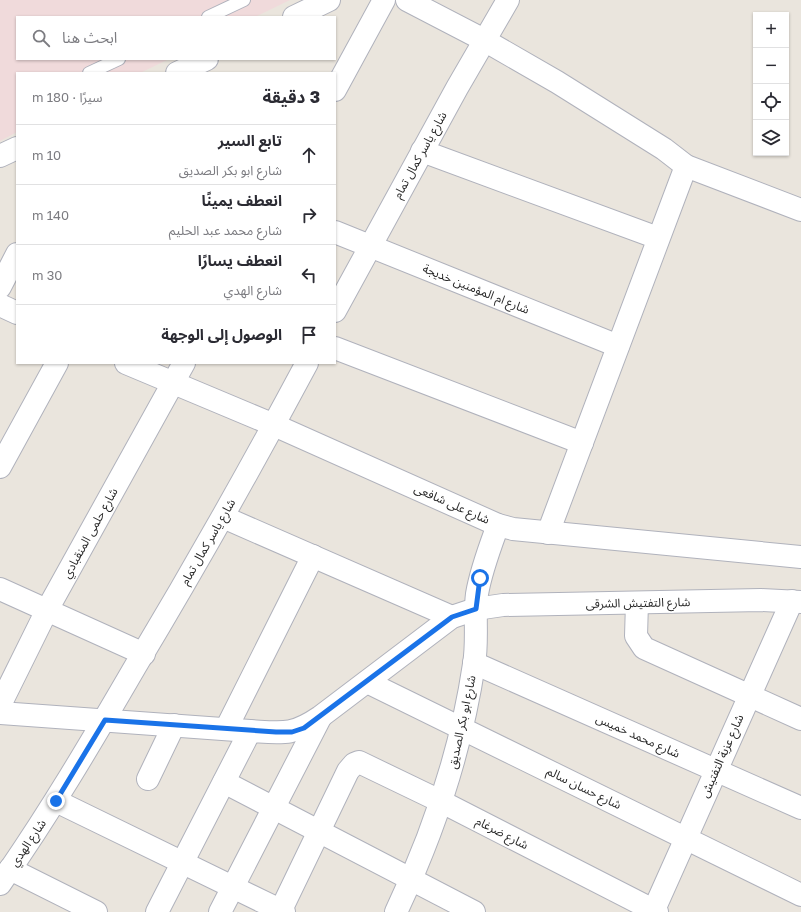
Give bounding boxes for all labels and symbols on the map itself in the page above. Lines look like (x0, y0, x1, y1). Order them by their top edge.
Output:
street label: شارع ياسر كمال تمام (389, 109, 451, 202)
street label: شارع ام المؤمنين خديجة (420, 260, 532, 319)
street label: شارع على شافعى (411, 480, 492, 529)
street label: شارع حلمى المنقبادي (58, 485, 123, 582)
street label: شارع ياسر كمال تمام (177, 496, 240, 589)
route start (471, 569, 489, 587)
street label: شارع التفتيش الشرقى (586, 594, 691, 613)
street label: شارع ابو بكر الصديق (444, 674, 481, 770)
street label: شارع محمد خميس (593, 710, 683, 763)
street label: شارع عزبة التفتيش (696, 712, 748, 801)
street label: شارع حسان سالم (544, 763, 624, 814)
route end (47, 792, 65, 810)
street label: شارع ضرغام (473, 813, 531, 854)
street label: شارع الهدي (6, 816, 51, 871)

